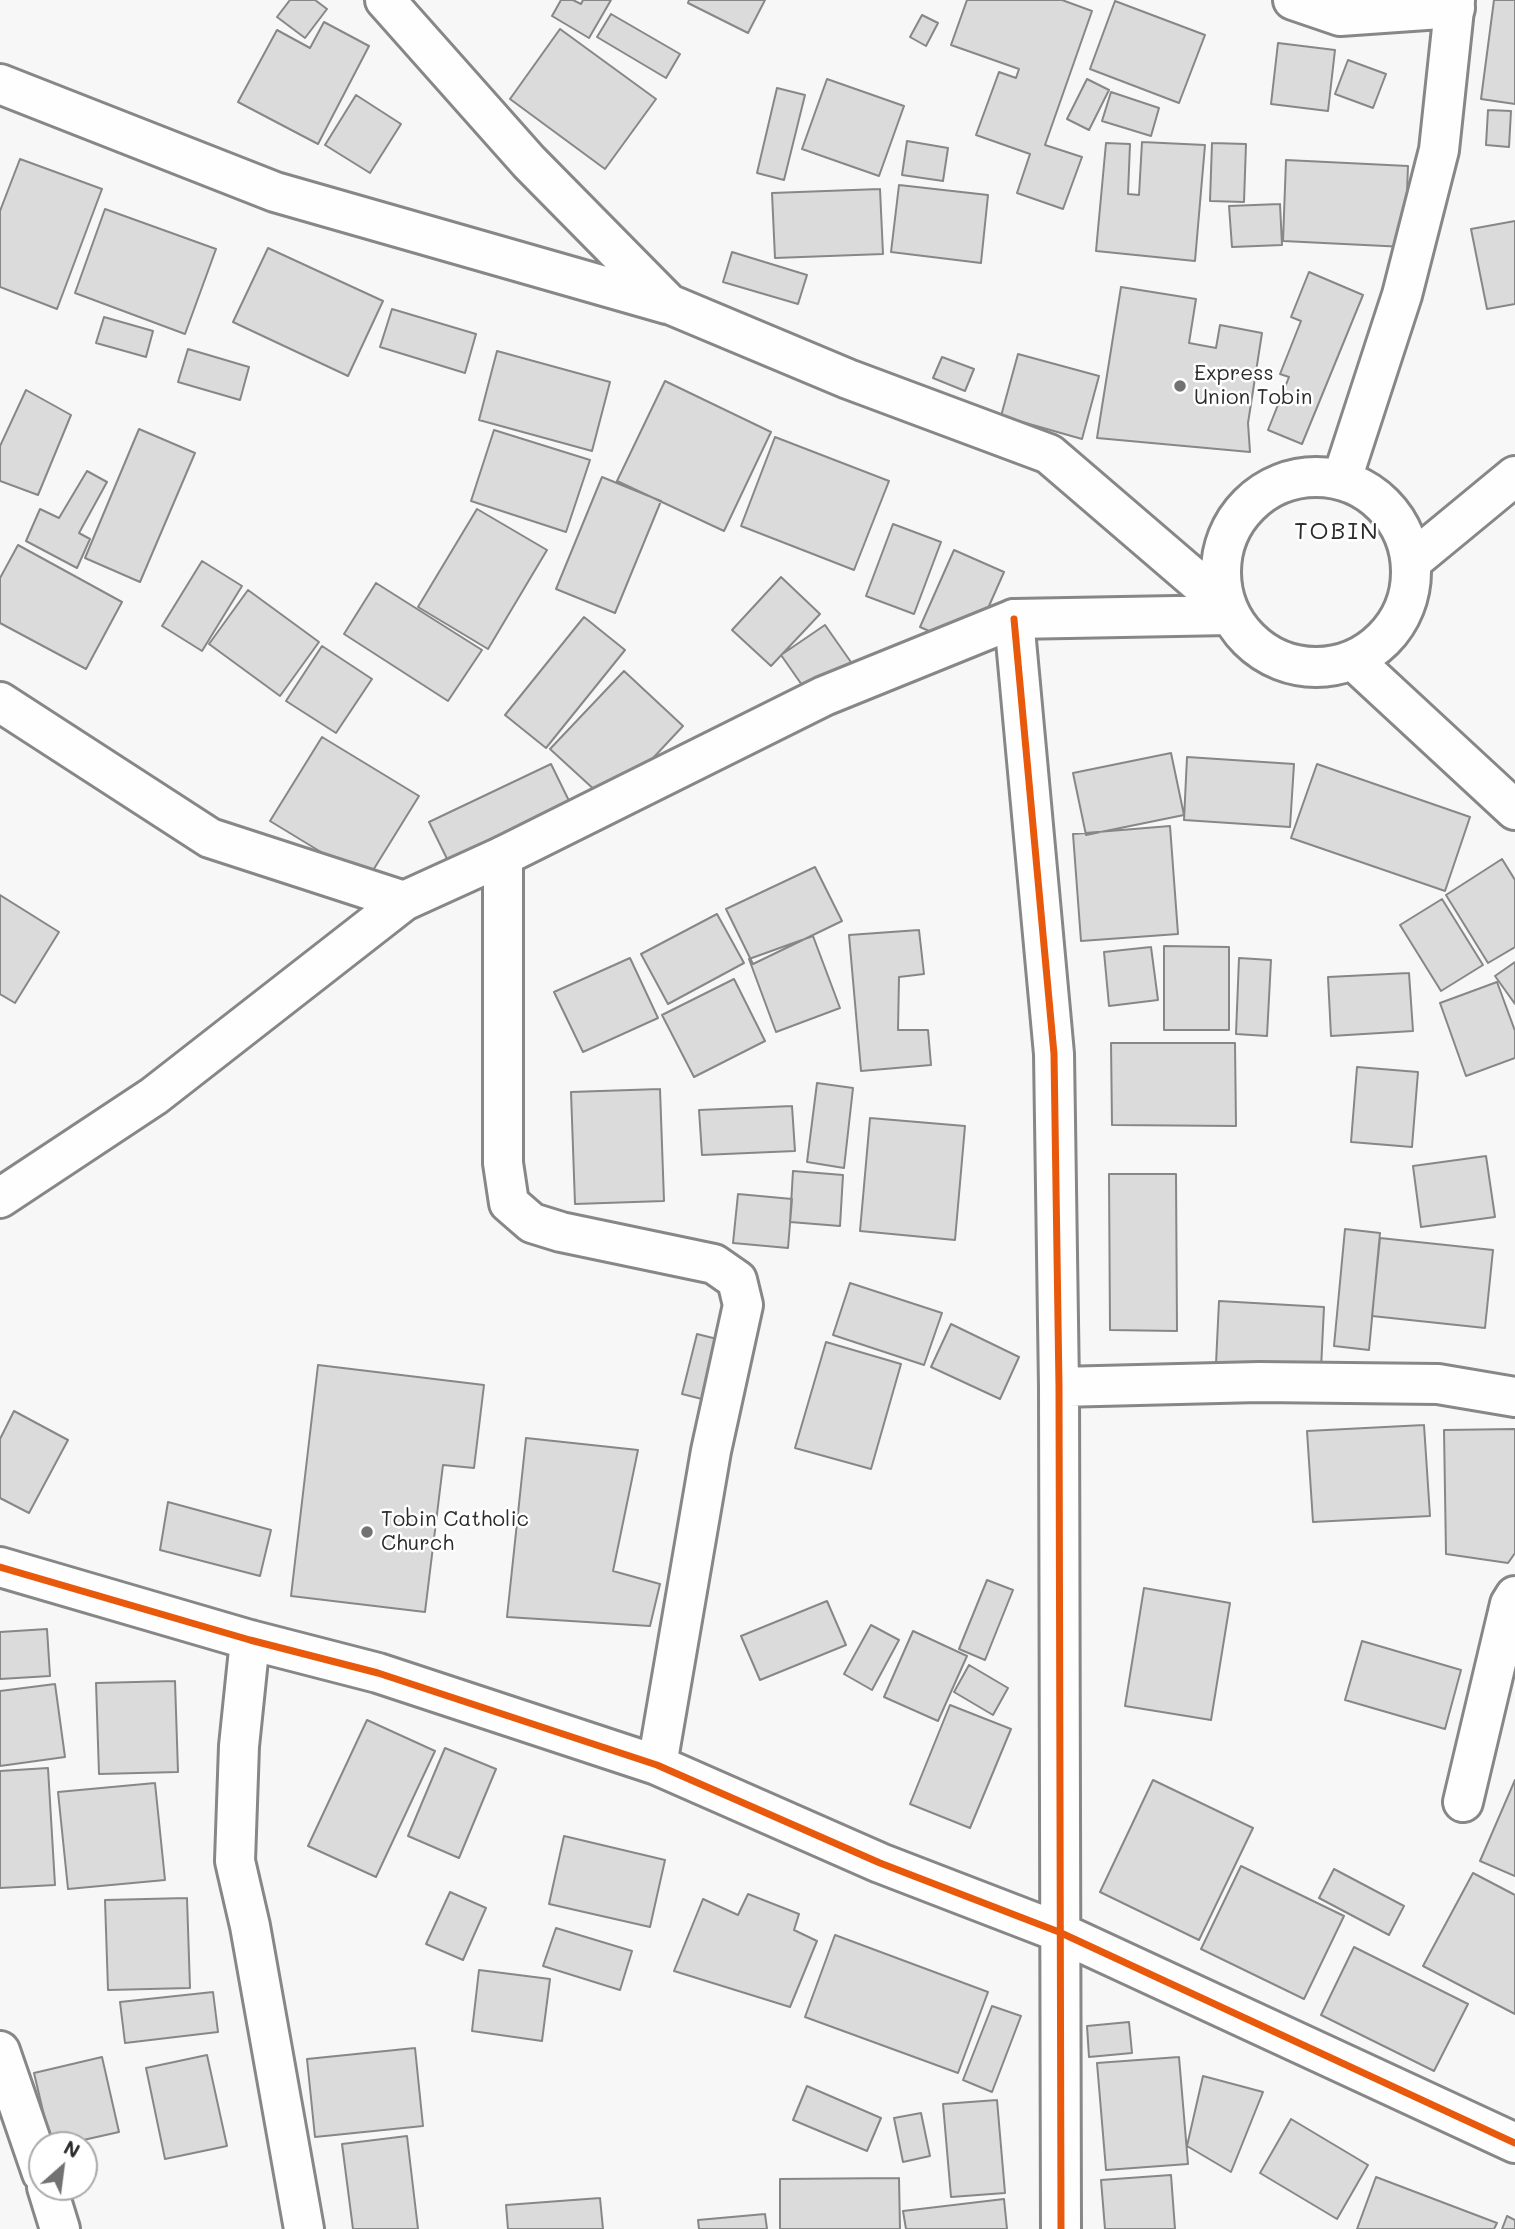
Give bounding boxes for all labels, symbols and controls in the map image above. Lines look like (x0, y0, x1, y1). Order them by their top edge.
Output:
place label: Express Union Tobin (1194, 361, 1312, 411)
marker: Express Union Tobin (1172, 378, 1188, 394)
district label: TOBIN (1295, 518, 1379, 546)
place label: Tobin Catholic Church (381, 1507, 529, 1557)
marker: Tobin Catholic Church (359, 1524, 375, 1540)
north arrow (28, 2131, 98, 2201)
text: N (60, 2134, 84, 2163)

